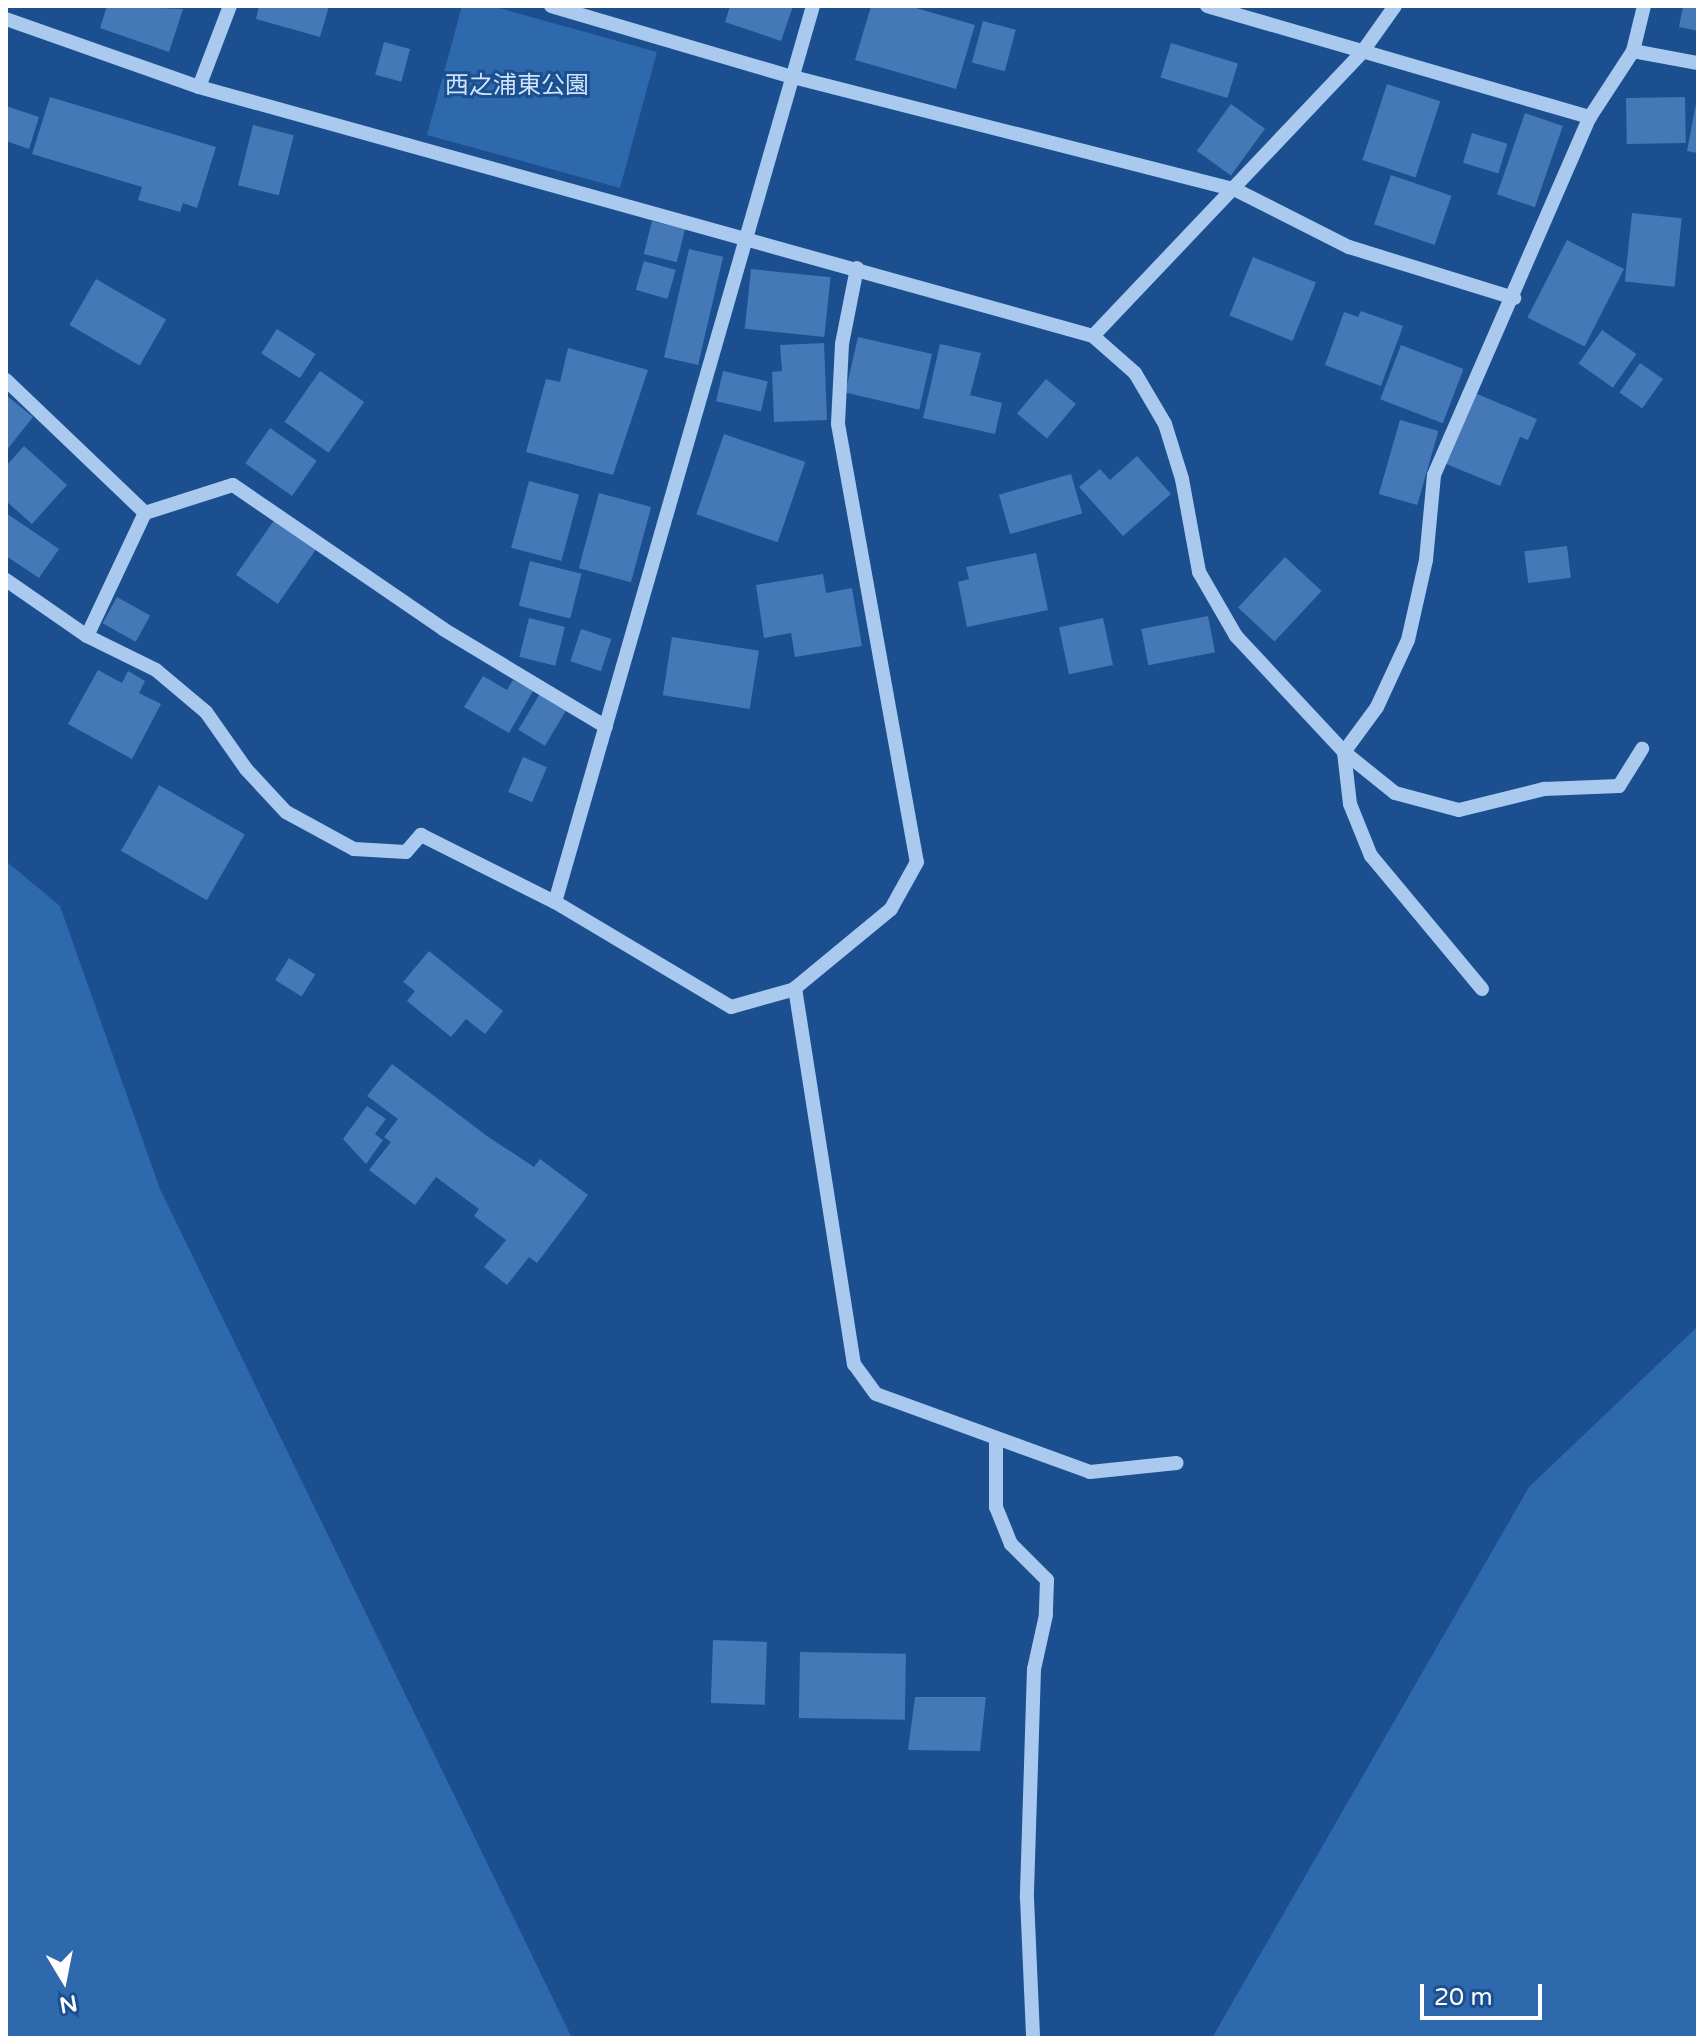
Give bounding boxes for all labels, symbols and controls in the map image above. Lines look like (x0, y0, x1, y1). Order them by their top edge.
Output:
park label: 西之浦東公園 (445, 72, 589, 100)
north arrow (24, 1940, 104, 2020)
scale bar (1424, 1968, 1546, 2018)
text: 20 m (1434, 1983, 1492, 2012)
text: N (57, 1989, 79, 2018)

